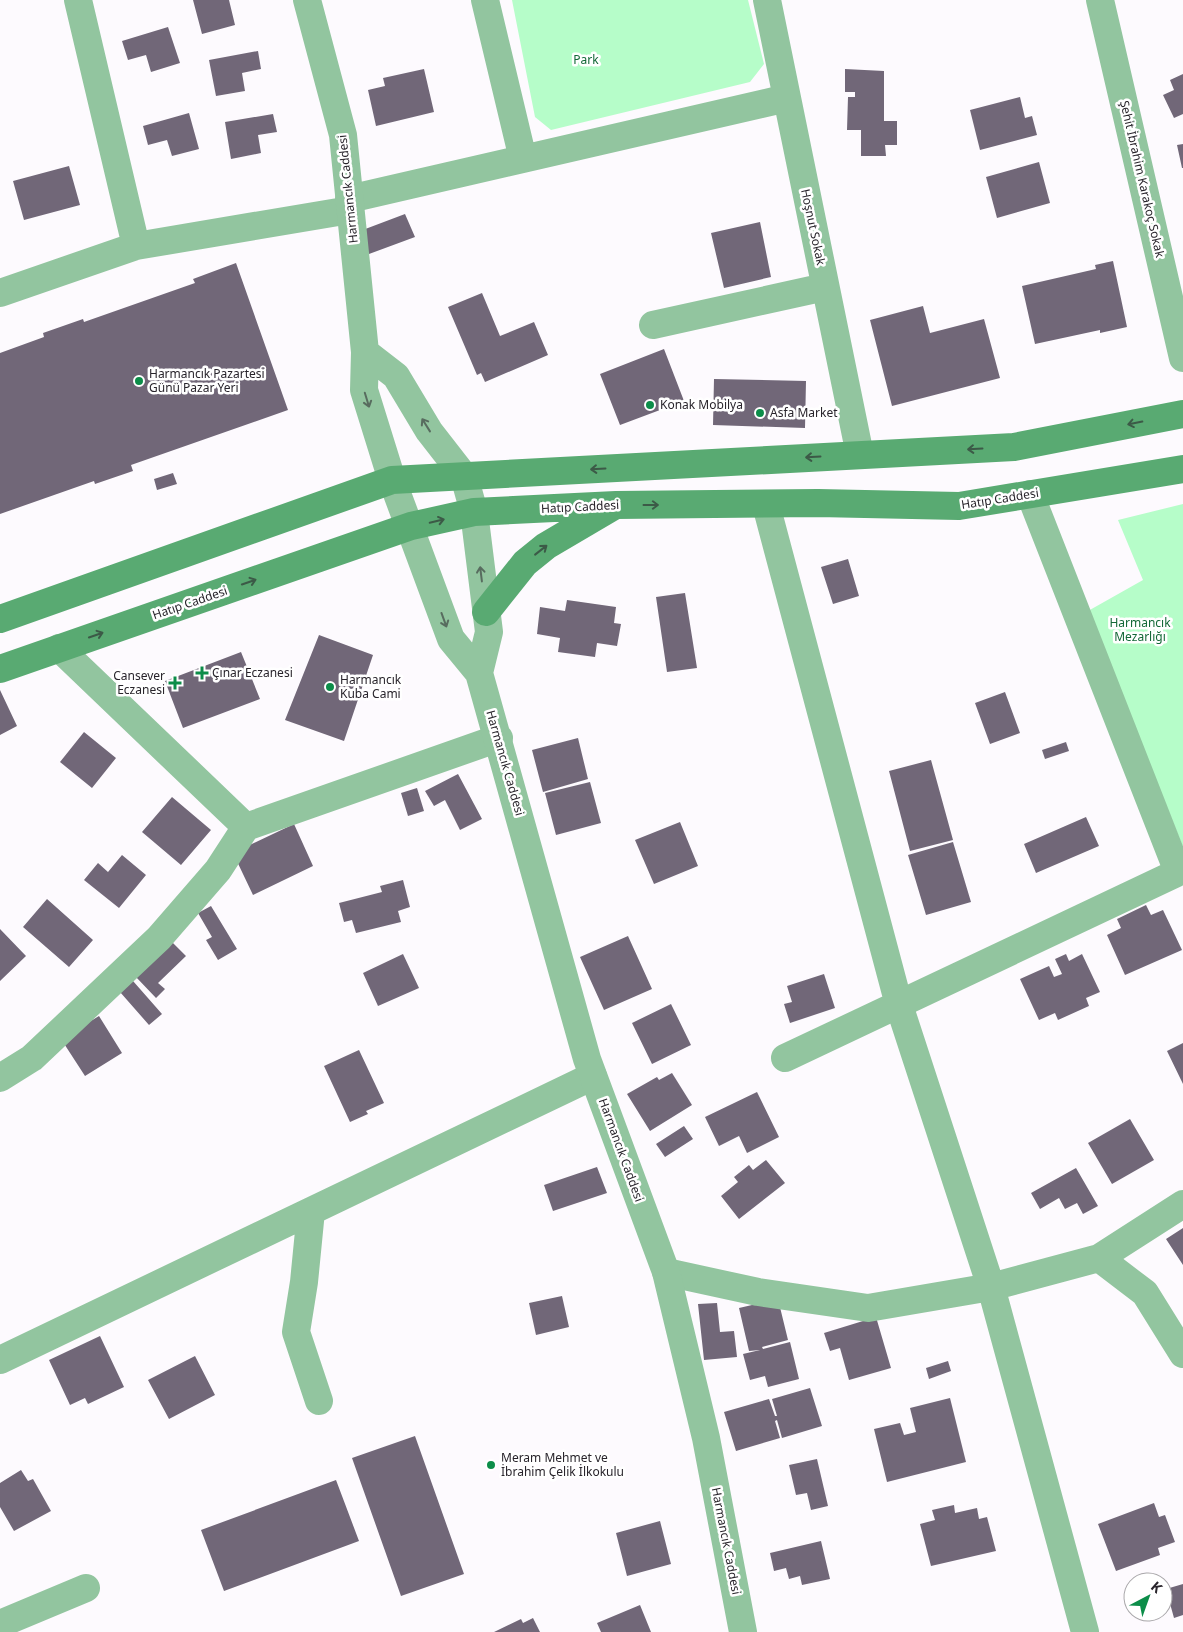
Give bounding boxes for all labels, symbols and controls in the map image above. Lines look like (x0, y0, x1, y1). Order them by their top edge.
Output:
park label: Park (573, 51, 599, 68)
street label: Şehit İbrahim Karakoç Sokak (1116, 99, 1169, 260)
street label: Harmancık Caddesi (333, 134, 362, 244)
street label: Hoşnut Sokak (797, 187, 830, 267)
place label: Harmancık Pazartesi Günü Pazar Yeri (149, 365, 265, 396)
marker: Harmancık Pazartesi Günü Pazar Yeri (133, 375, 145, 387)
one-way arrow (363, 392, 373, 408)
place label: Konak Mobilya (660, 396, 743, 413)
marker: Konak Mobilya (644, 399, 656, 411)
place label: Asfa Market (770, 404, 838, 421)
marker: Asfa Market (754, 407, 766, 419)
one-way arrow (421, 419, 431, 433)
one-way arrow (1128, 419, 1144, 429)
one-way arrow (967, 444, 983, 453)
one-way arrow (805, 453, 821, 462)
one-way arrow (590, 464, 606, 473)
street label: Hatıp Caddesi (960, 484, 1040, 513)
street label: Hatıp Caddesi (540, 496, 619, 517)
one-way arrow (642, 500, 658, 510)
one-way arrow (428, 516, 444, 525)
one-way arrow (535, 545, 548, 556)
one-way arrow (476, 566, 486, 582)
one-way arrow (241, 577, 256, 586)
street label: Hatıp Caddesi (150, 582, 230, 623)
one-way arrow (440, 612, 449, 627)
park label: Harmancık Mezarlığı (1109, 614, 1171, 645)
one-way arrow (87, 630, 103, 640)
place label: Çınar Eczanesi (212, 664, 293, 681)
place label: Cansever Eczanesi (113, 667, 165, 698)
marker: Çınar Eczanesi (196, 667, 208, 679)
place label: Harmancık Kuba Cami (340, 671, 402, 702)
marker: Cansever Eczanesi (169, 677, 181, 689)
marker: Harmancık Kuba Cami (324, 681, 336, 693)
street label: Harmancık Caddesi (482, 708, 529, 818)
street label: Harmancık Caddesi (595, 1096, 648, 1204)
place label: Meram Mehmet ve İbrahim Çelik İlkokulu (501, 1449, 624, 1480)
marker: Meram Mehmet ve İbrahim Çelik İlkokulu (485, 1459, 497, 1471)
street label: Harmancık Caddesi (708, 1486, 745, 1596)
north arrow (1123, 1572, 1173, 1622)
text: K (1147, 1577, 1167, 1597)

